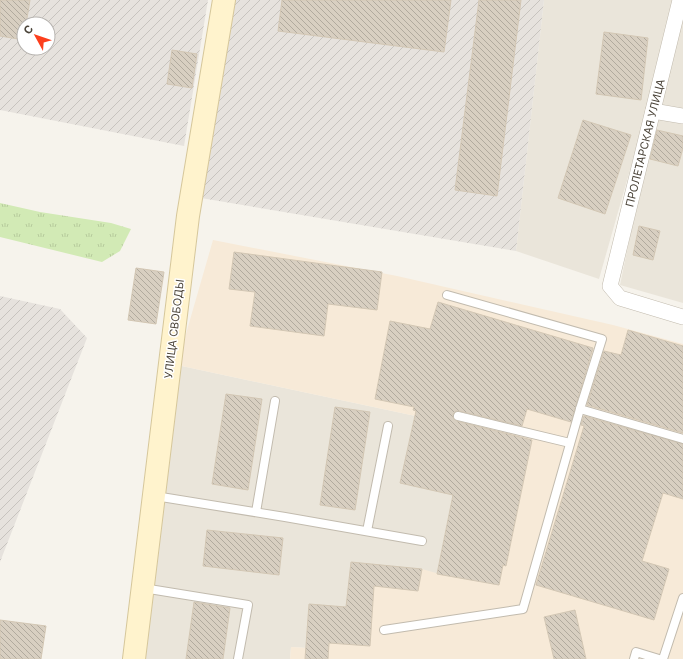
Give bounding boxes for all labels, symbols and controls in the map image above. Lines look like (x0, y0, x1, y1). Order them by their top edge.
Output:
north arrow (16, 16, 56, 56)
text: С (20, 22, 36, 37)
street label: ПРОЛЕТАРСКАЯ УЛИЦА (622, 77, 668, 208)
street label: УЛИЦА СВОБОДЫ (161, 279, 187, 379)

